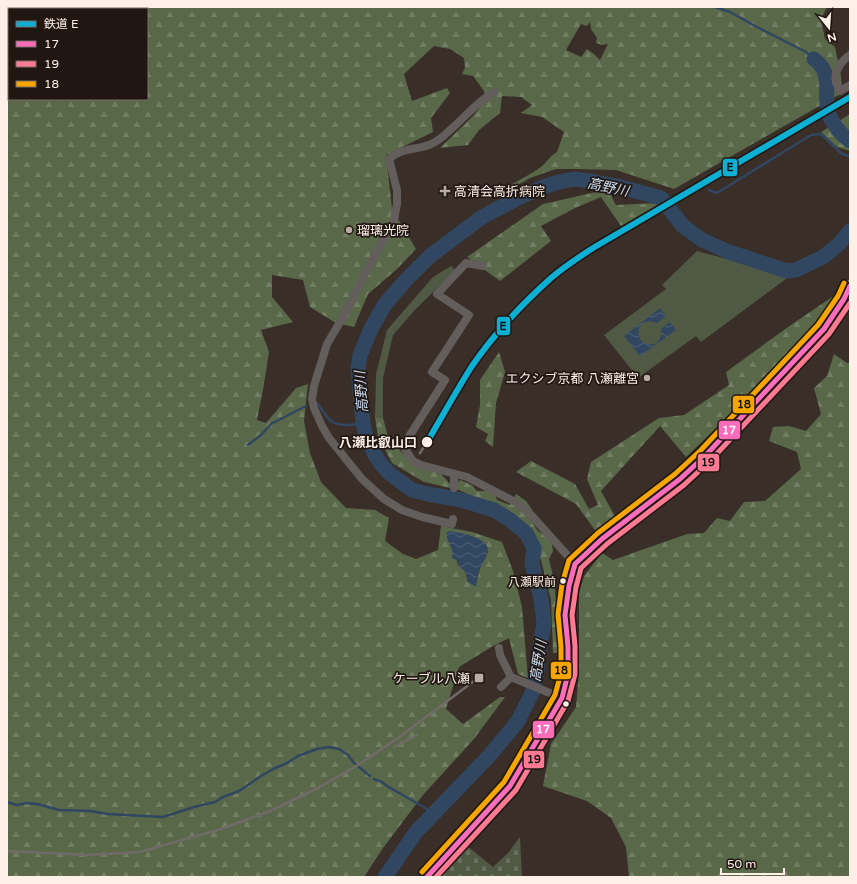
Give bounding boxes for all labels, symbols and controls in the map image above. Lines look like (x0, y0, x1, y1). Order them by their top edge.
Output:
legend (8, 8, 148, 100)
north arrow (809, 8, 849, 48)
text: 鉄道 E (44, 17, 79, 31)
text: N (826, 30, 838, 45)
text: 17 (44, 37, 59, 51)
text: 19 (44, 57, 59, 71)
text: 18 (44, 77, 59, 91)
line badge: E (722, 158, 738, 177)
text: E (726, 161, 734, 174)
water label: 高野川 (586, 175, 632, 201)
place label: 高清会高折病院 (454, 184, 545, 200)
marker: 高清会高折病院 (439, 185, 451, 197)
place label: 瑠璃光院 (357, 223, 409, 239)
marker: 瑠璃光院 (344, 225, 354, 235)
line badge: E (496, 316, 511, 336)
text: E (499, 320, 507, 333)
water label: 高野川 (351, 368, 371, 414)
place label: エクシブ京都 八瀬離宮 (506, 371, 639, 387)
marker: エクシブ京都 八瀬離宮 (642, 373, 652, 383)
line badge: 18 (732, 395, 755, 414)
text: 18 (737, 398, 751, 411)
line badge: 17 (718, 420, 741, 440)
text: 17 (722, 424, 736, 437)
place label: 八瀬比叡山口 (339, 435, 417, 451)
marker: 八瀬比叡山口 (420, 435, 434, 449)
line badge: 19 (697, 453, 720, 472)
text: 19 (701, 456, 715, 469)
place label: 八瀬駅前 (508, 575, 556, 589)
marker: 八瀬駅前 (558, 576, 568, 586)
water label: 高野川 (527, 637, 550, 683)
line badge: 18 (550, 661, 572, 680)
text: 18 (554, 664, 568, 677)
place label: ケーブル八瀬 (393, 671, 470, 687)
marker: ケーブル八瀬 (473, 672, 485, 684)
unlabelled marker (561, 699, 571, 709)
line badge: 17 (532, 720, 555, 739)
text: 17 (536, 723, 550, 736)
line badge: 19 (523, 750, 545, 769)
text: 19 (527, 753, 541, 766)
scale bar (721, 850, 784, 876)
text: 50 m (727, 857, 756, 871)

